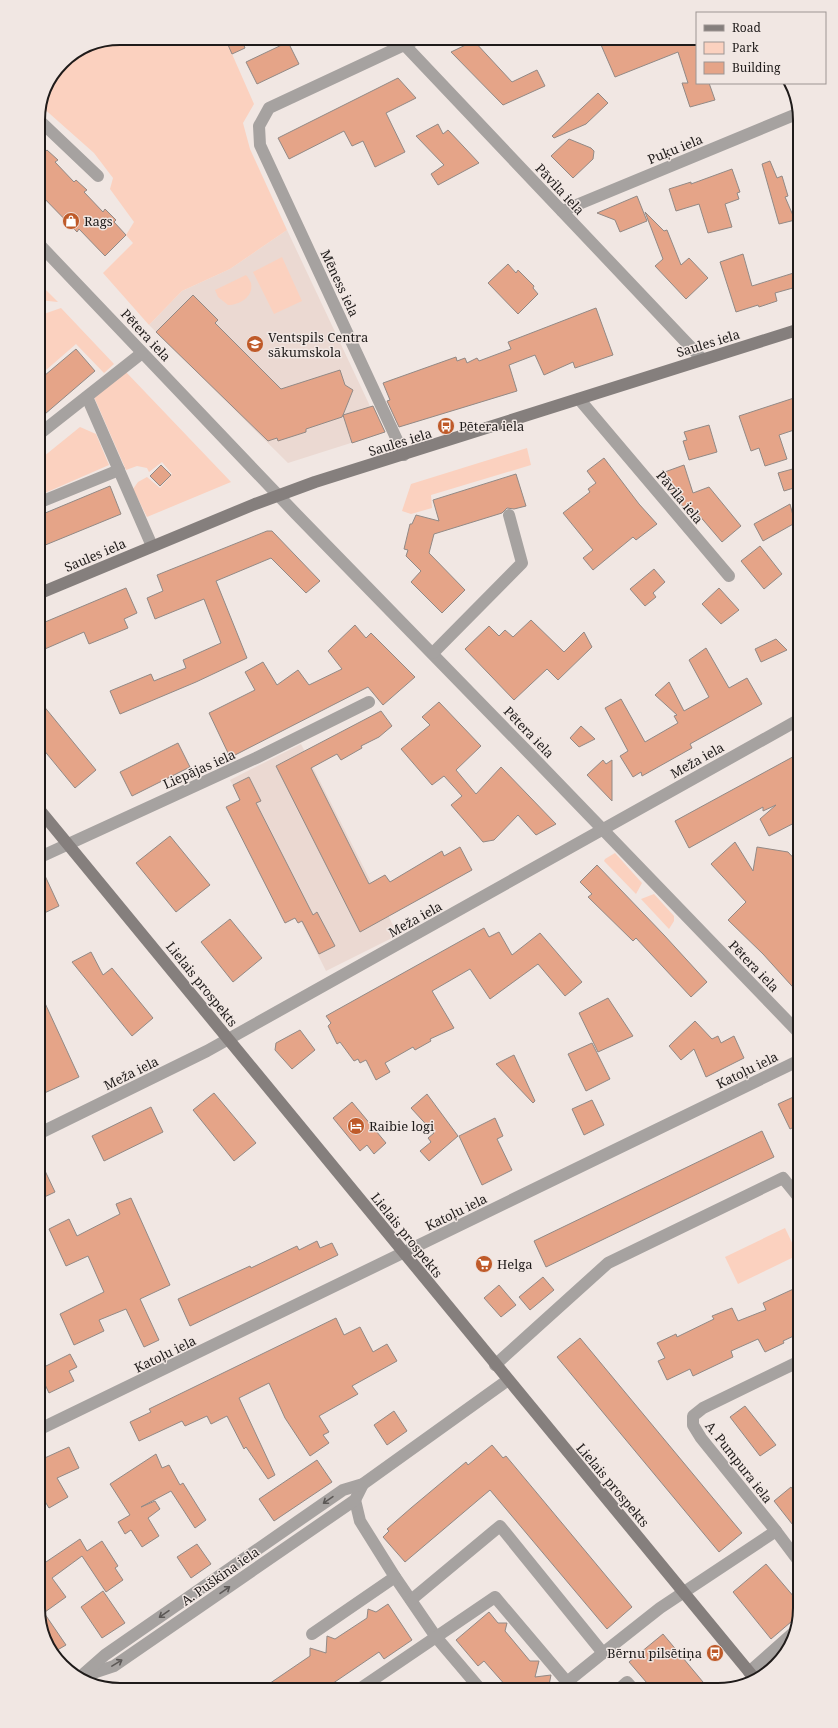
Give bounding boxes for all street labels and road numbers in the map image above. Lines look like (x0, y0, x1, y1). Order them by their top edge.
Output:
street label: Puķu iela (645, 130, 705, 168)
street label: Pāvila iela (532, 159, 588, 219)
street label: Mēness iela (317, 247, 363, 319)
street label: Pētera iela (117, 305, 175, 365)
street label: Saules iela (674, 325, 742, 361)
street label: Saules iela (366, 424, 434, 460)
street label: Pāvila iela (653, 467, 707, 527)
street label: Saules iela (61, 534, 129, 576)
street label: Pētera iela (500, 702, 558, 762)
street label: Meža iela (667, 738, 727, 782)
street label: Liepājas iela (160, 745, 238, 793)
street label: Meža iela (385, 897, 445, 941)
street label: Pētera iela (725, 936, 783, 996)
street label: Lielais prospekts (162, 938, 242, 1030)
street label: Katoļu iela (713, 1047, 781, 1093)
street label: Meža iela (101, 1052, 161, 1094)
street label: Lielais prospekts (367, 1189, 447, 1281)
street label: Katoļu iela (422, 1189, 490, 1235)
street label: Katoļu iela (131, 1331, 199, 1377)
street label: A. Pumpura iela (701, 1417, 777, 1507)
street label: Lielais prospekts (573, 1439, 654, 1531)
street label: A. Puškina iela (178, 1543, 262, 1609)

